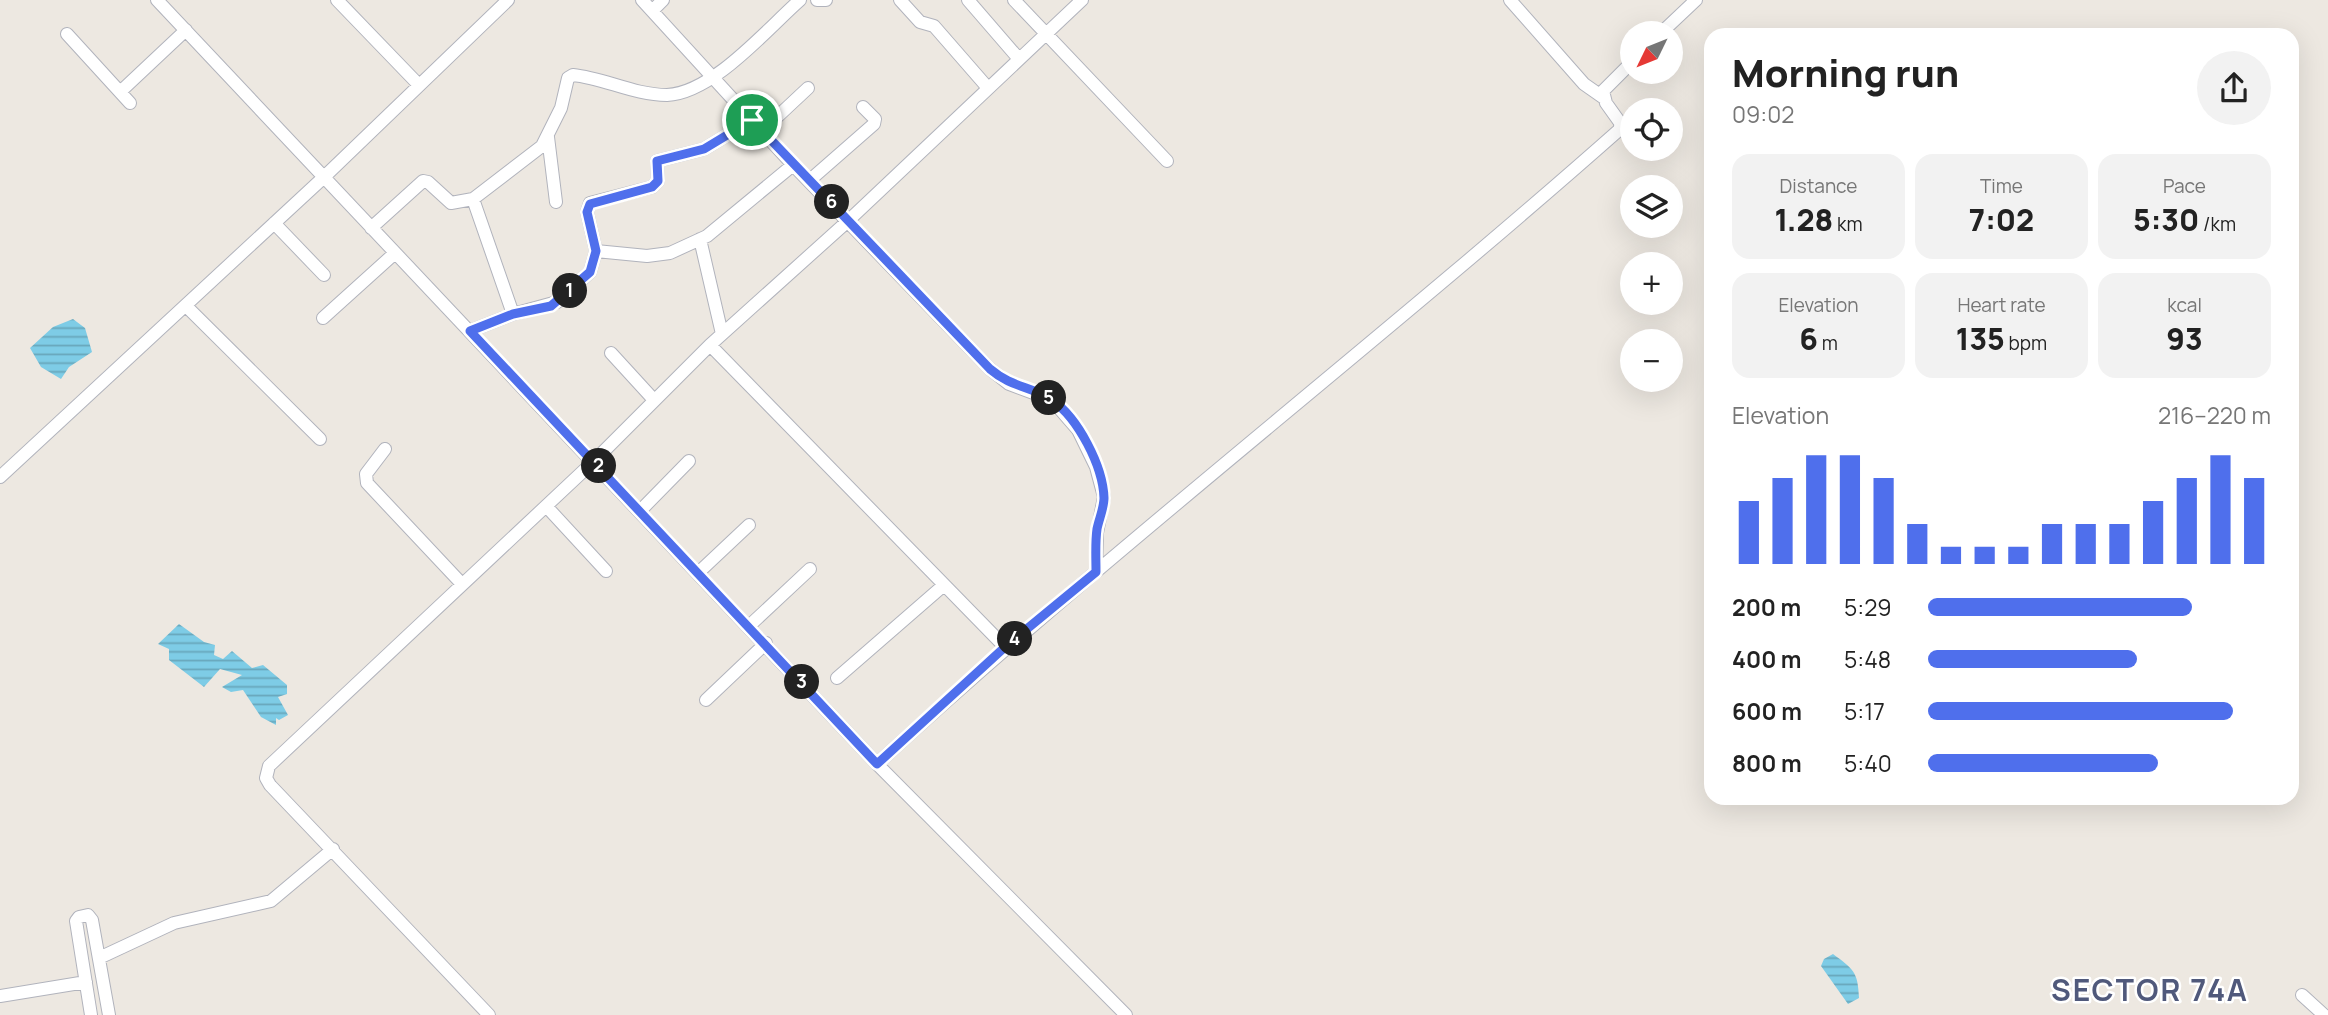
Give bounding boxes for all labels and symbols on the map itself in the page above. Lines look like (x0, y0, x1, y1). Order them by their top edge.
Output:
north arrow (1620, 21, 1684, 84)
pin (722, 90, 782, 150)
pin: 6 (814, 184, 850, 220)
pin: 1 (552, 274, 588, 308)
pin: 5 (1032, 380, 1066, 416)
pin: 2 (582, 448, 616, 484)
pin: 4 (998, 622, 1032, 656)
pin: 3 (784, 664, 820, 700)
district label: SECTOR 74A (2051, 969, 2249, 1010)

